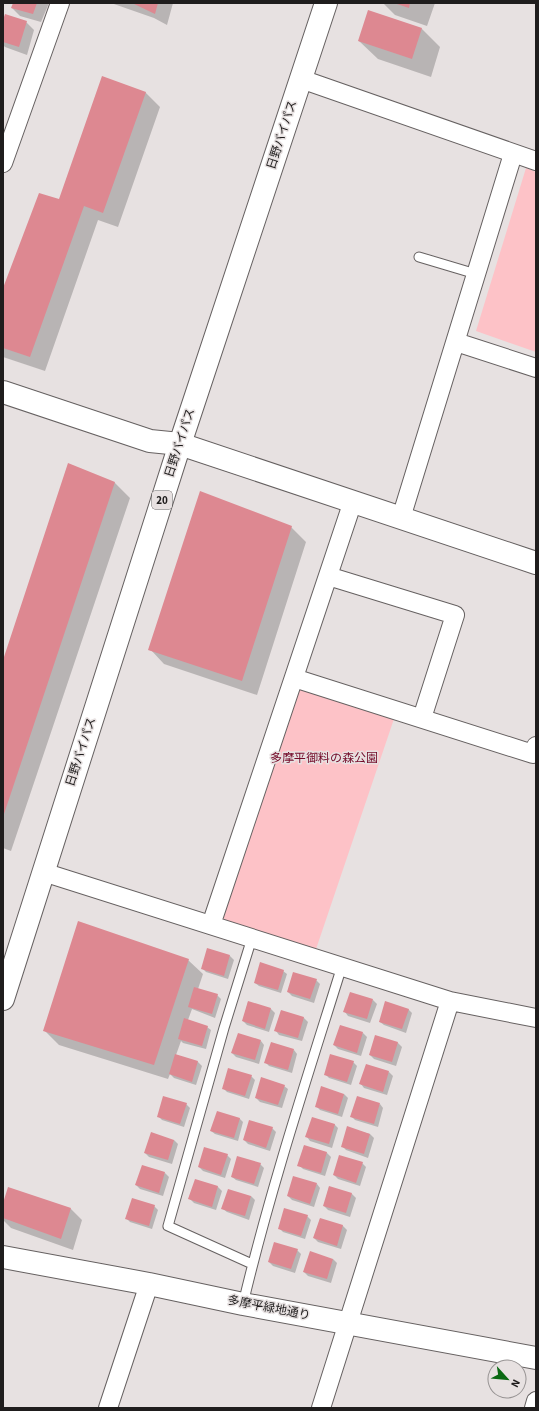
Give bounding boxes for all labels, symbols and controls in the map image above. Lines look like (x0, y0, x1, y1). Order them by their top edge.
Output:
street label: 日野バイパス (263, 98, 301, 172)
street label: 日野バイパス (161, 406, 199, 480)
road number: 20 (152, 491, 172, 509)
street label: 日野バイパス (62, 715, 100, 789)
park label: 多摩平御料の森公園 (270, 750, 378, 767)
street label: 多摩平緑地通り (226, 1292, 312, 1324)
north arrow (487, 1359, 527, 1399)
text: N (507, 1377, 524, 1390)

